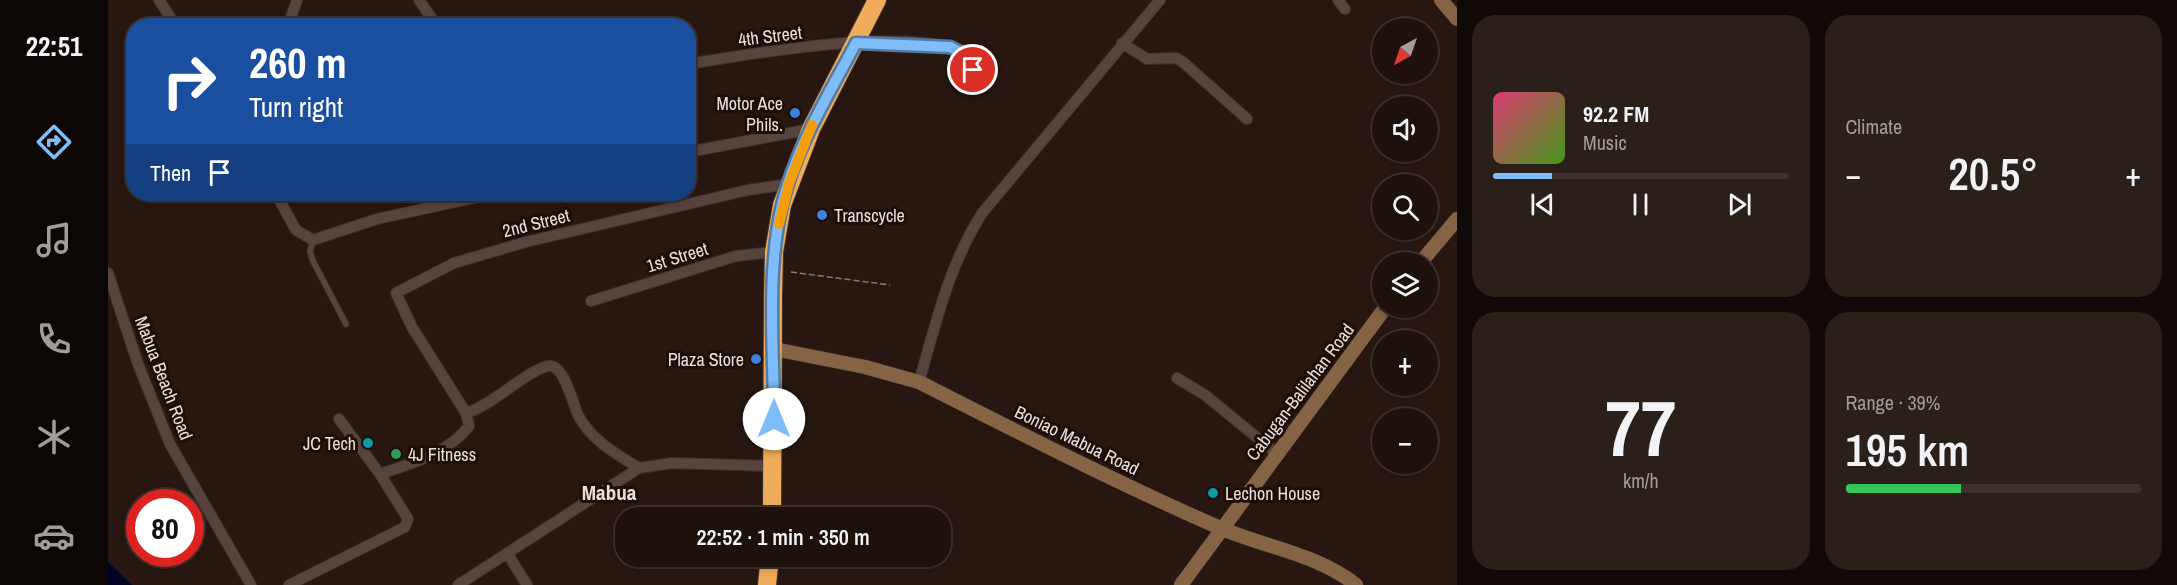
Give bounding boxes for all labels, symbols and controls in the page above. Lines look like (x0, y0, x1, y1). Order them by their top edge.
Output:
north arrow (1372, 18, 1438, 84)
map controls (1372, 18, 1438, 474)
street label: 4th Street (737, 20, 803, 52)
text: 22:51 (26, 28, 82, 64)
text: 260 m (249, 35, 347, 91)
icon: right (150, 42, 228, 120)
pin (947, 44, 998, 95)
icon: arrive (956, 53, 989, 86)
text: Turn right (249, 89, 343, 125)
place label: Motor Ace Phils. (717, 91, 783, 137)
button: sound (1372, 96, 1438, 162)
text: 92.2 FM (1583, 99, 1649, 129)
marker: Motor Ace Phils. (788, 106, 802, 120)
text: Climate (1846, 113, 1902, 140)
icon: directions (33, 121, 75, 163)
text: Music (1583, 129, 1627, 156)
text: 20.5° (1948, 143, 2038, 204)
text: − (1846, 152, 1861, 196)
text: + (2125, 152, 2141, 196)
icon: arrive (203, 156, 236, 189)
text: Then (150, 158, 191, 188)
button: search (1372, 174, 1438, 240)
icon: previous (1526, 188, 1559, 221)
icon: pause (1624, 188, 1657, 221)
icon: next (1723, 188, 1756, 221)
street label: 2nd Street (500, 203, 572, 243)
place label: Transcycle (834, 203, 905, 228)
marker: Transcycle (815, 208, 829, 222)
icon: music (33, 219, 75, 261)
street label: 1st Street (643, 236, 711, 278)
button: layers (1372, 252, 1438, 318)
street label: Mabua Beach Road (129, 313, 199, 443)
icon: phone (33, 318, 75, 360)
street label: Cabugan-Balilahan Road (1240, 318, 1360, 466)
button: + (1372, 330, 1438, 396)
place label: Plaza Store (668, 347, 744, 372)
marker: Plaza Store (749, 352, 763, 366)
text: 77 (1605, 375, 1676, 480)
position arrow (742, 387, 806, 451)
text: Range · 39% (1846, 389, 1940, 416)
street label: Boniao Mabua Road (1011, 399, 1143, 481)
button: − (1372, 408, 1438, 474)
icon: climate (33, 416, 75, 458)
text: 195 km (1846, 419, 1969, 480)
place label: JC Tech (303, 431, 356, 456)
marker: JC Tech (361, 436, 375, 450)
place label: 4J Fitness (408, 442, 476, 467)
marker: 4J Fitness (389, 447, 403, 461)
text: km/h (1623, 467, 1659, 494)
district label: Mabua (582, 478, 637, 507)
place label: Lechon House (1225, 481, 1320, 506)
marker: Lechon House (1206, 486, 1220, 500)
speed limit sign: 80 (126, 489, 204, 567)
icon: car (33, 515, 75, 557)
text: 22:52 · 1 min · 350 m (696, 522, 870, 552)

